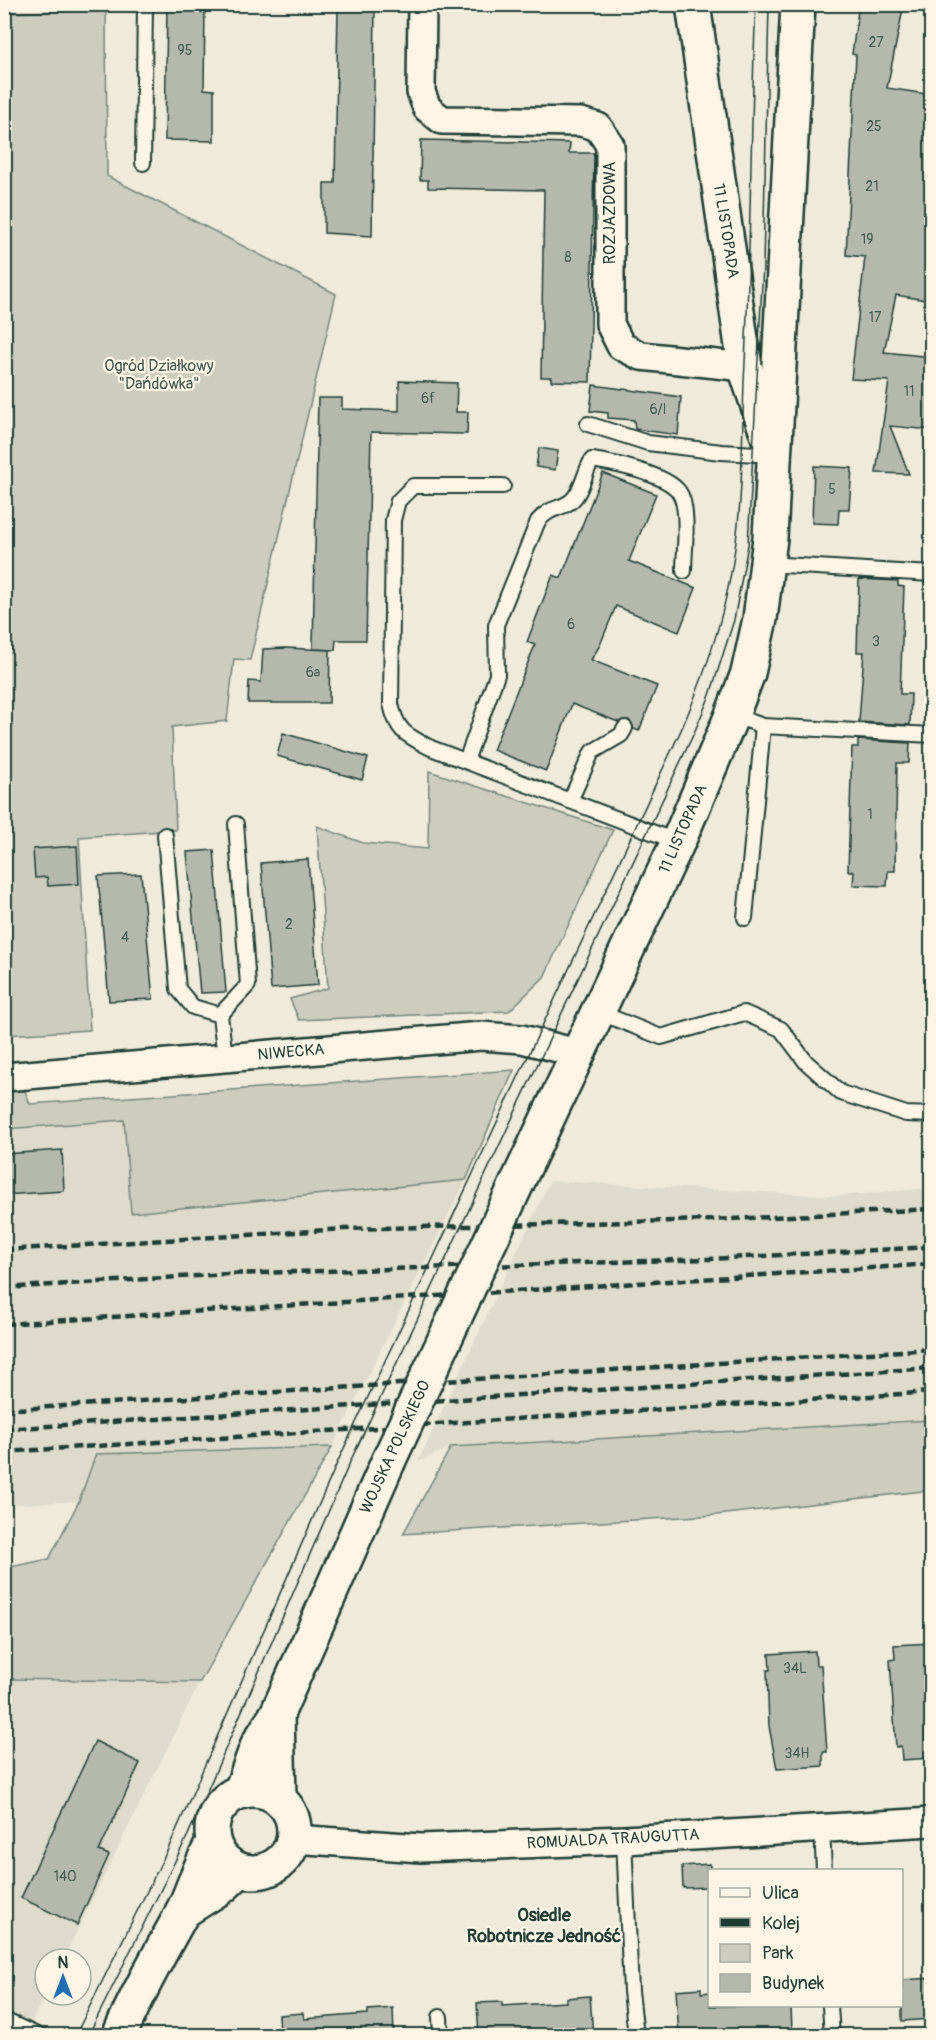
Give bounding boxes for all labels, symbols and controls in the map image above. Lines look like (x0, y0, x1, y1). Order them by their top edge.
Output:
house number: 27 (868, 34, 884, 51)
house number: 95 (178, 42, 192, 59)
house number: 25 (866, 118, 882, 135)
street label: ROZJAZDOWA (600, 162, 620, 264)
house number: 21 (865, 178, 879, 195)
street label: 11 LISTOPADA (709, 182, 743, 280)
house number: 19 (861, 231, 873, 248)
house number: 8 (564, 249, 572, 266)
house number: 17 (869, 309, 882, 326)
park label: Ogród Działkowy "Dańdówka" (104, 356, 214, 394)
house number: 11 (904, 383, 914, 400)
house number: 6f (421, 390, 435, 407)
house number: 6/I (649, 401, 667, 418)
house number: 5 (828, 481, 836, 498)
house number: 6 (567, 616, 575, 633)
house number: 3 (872, 633, 880, 650)
house number: 6a (306, 664, 320, 681)
street label: 11 LISTOPADA (654, 781, 712, 877)
house number: 1 (867, 806, 873, 823)
house number: 2 (285, 916, 293, 933)
house number: 4 (121, 929, 129, 946)
street label: NIWECKA (257, 1039, 325, 1065)
street label: WOJSKA POLSKIEGO (355, 1377, 435, 1517)
house number: 34L (783, 1660, 807, 1677)
house number: 34H (785, 1745, 810, 1762)
street label: ROMUALDA TRAUGUTTA (526, 1824, 700, 1854)
house number: 140 (53, 1868, 77, 1885)
legend (708, 1869, 903, 2007)
text: Ulica (762, 1882, 799, 1905)
district label: Osiedle Robotnicze Jedność (467, 1904, 621, 1948)
text: Kolej (762, 1912, 800, 1935)
text: Park (762, 1942, 794, 1965)
north arrow (33, 1947, 93, 2007)
text: N (58, 1953, 69, 1973)
text: Budynek (762, 1972, 825, 1995)

